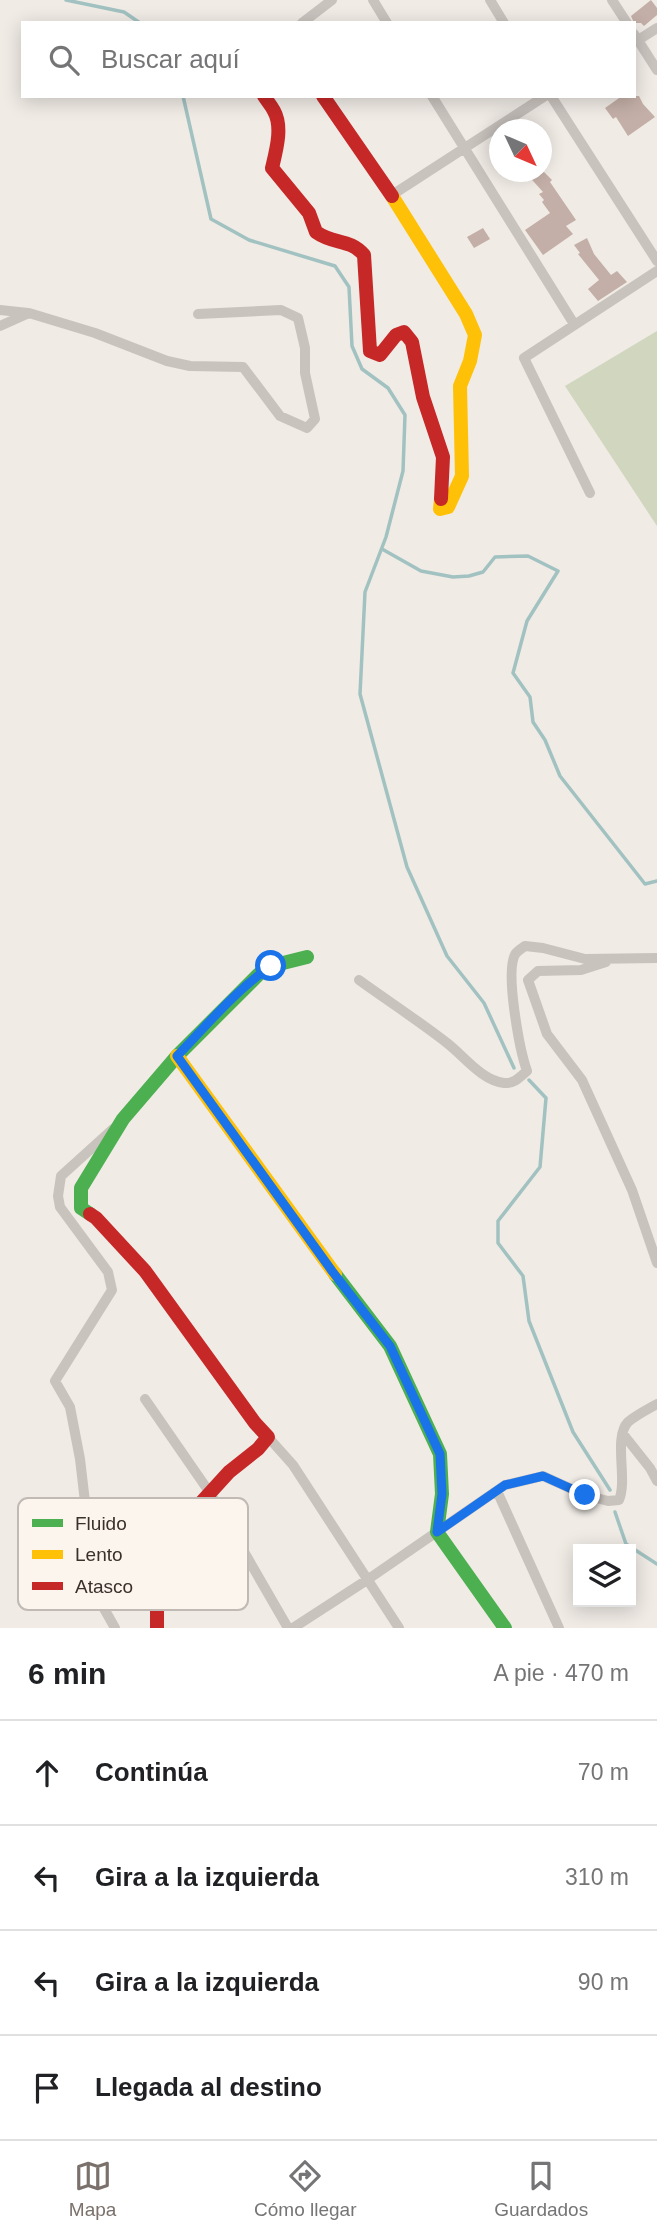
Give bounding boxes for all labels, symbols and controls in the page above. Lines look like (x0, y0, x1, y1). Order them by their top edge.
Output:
search box (21, 21, 636, 98)
icon: search (45, 41, 83, 79)
text: Buscar aquí (101, 44, 240, 74)
north arrow (489, 119, 552, 182)
route start (255, 950, 286, 981)
route end (569, 1479, 600, 1510)
legend (18, 1498, 248, 1610)
text: Fluido (75, 1513, 127, 1534)
text: Lento (75, 1544, 123, 1565)
map controls (573, 1544, 636, 1607)
button: layers (573, 1544, 636, 1607)
text: Atasco (75, 1576, 133, 1597)
text: 6 min (28, 1657, 106, 1690)
text: A pie · 470 m (493, 1660, 629, 1686)
icon: ahead (28, 1754, 66, 1792)
text: Continúa (95, 1757, 208, 1787)
text: 70 m (578, 1759, 629, 1785)
icon: left (28, 1859, 66, 1897)
text: Gira a la izquierda (95, 1862, 319, 1892)
text: 310 m (565, 1864, 629, 1890)
icon: left (28, 1964, 66, 2002)
text: Gira a la izquierda (95, 1967, 319, 1997)
text: 90 m (578, 1969, 629, 1995)
icon: arrive (28, 2069, 66, 2107)
text: Llegada al destino (95, 2072, 322, 2102)
tab: Mapa (69, 2157, 116, 2221)
tab: Cómo llegar (254, 2157, 356, 2221)
tab: Guardados (494, 2157, 588, 2221)

